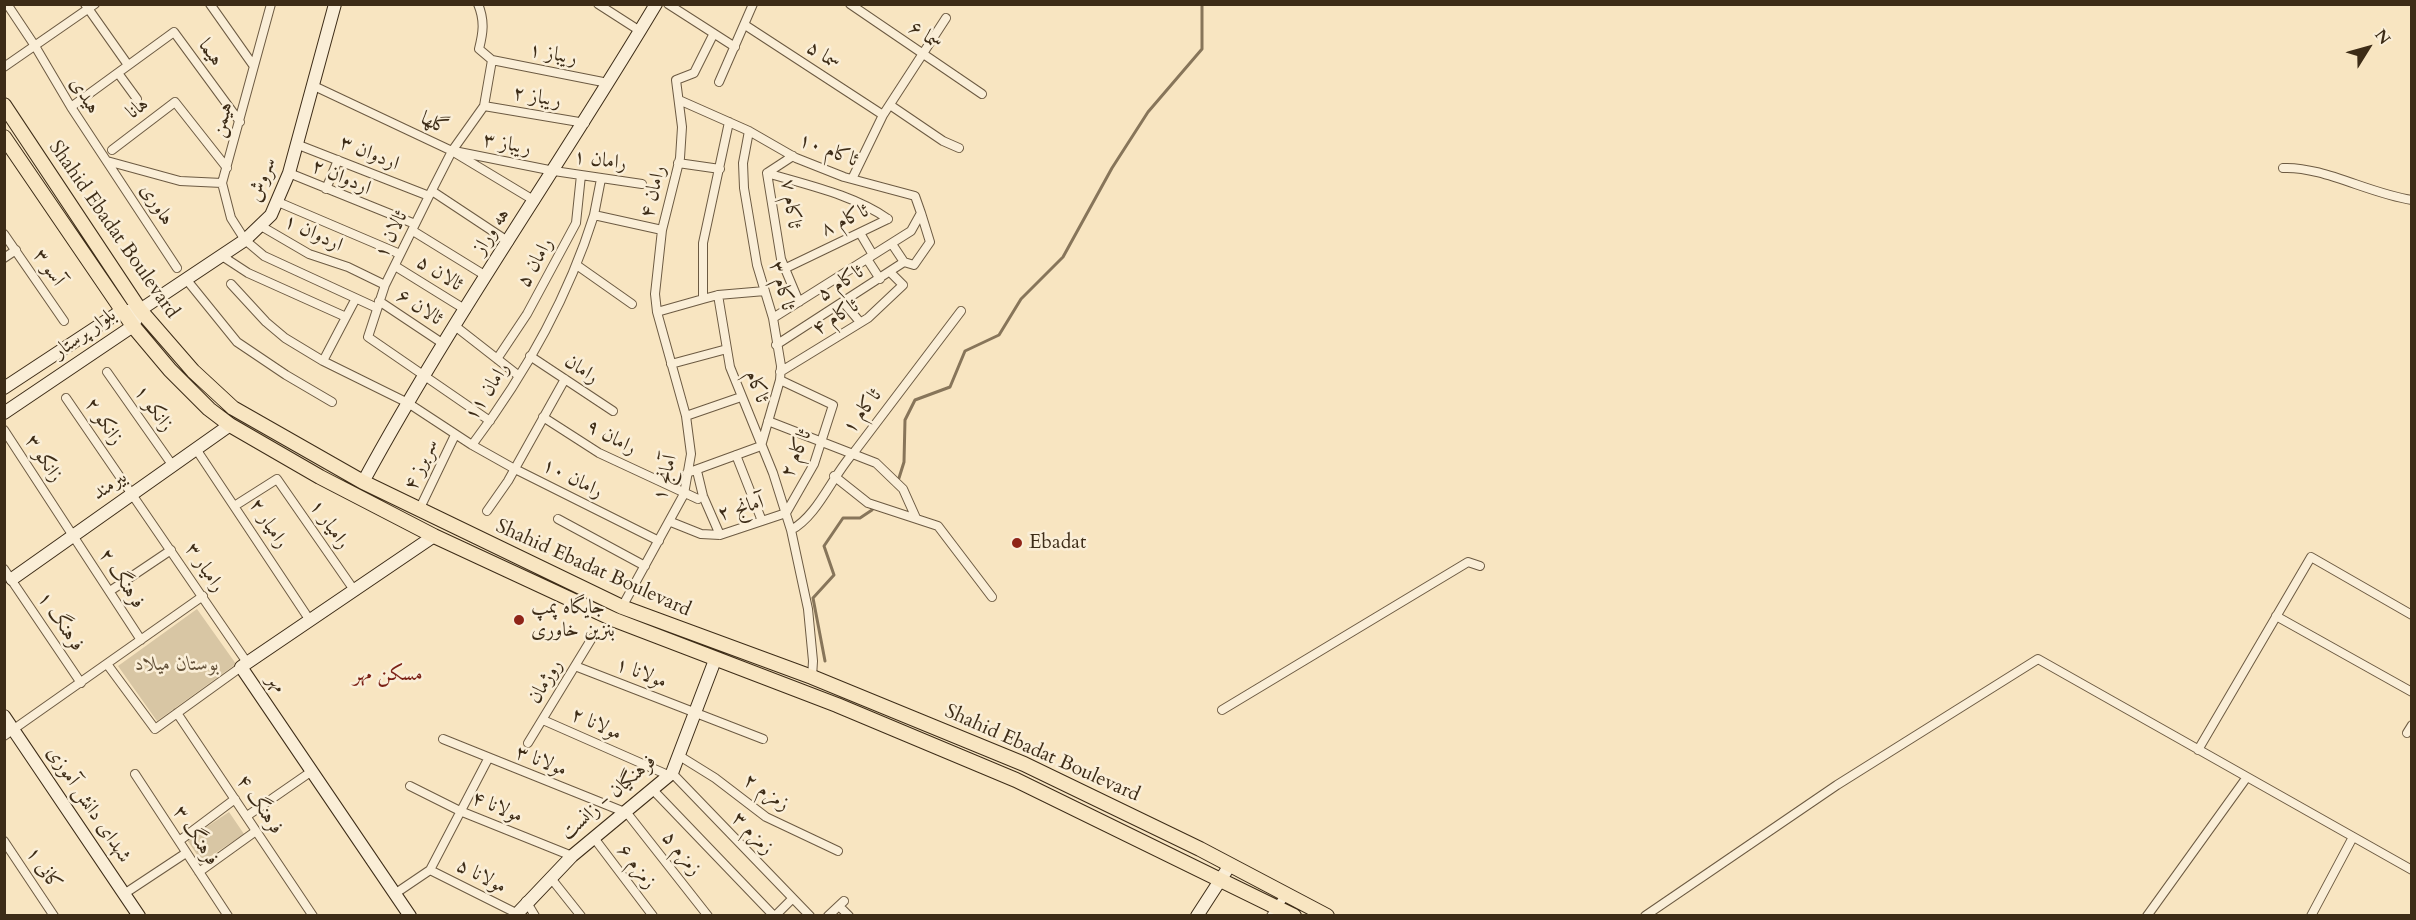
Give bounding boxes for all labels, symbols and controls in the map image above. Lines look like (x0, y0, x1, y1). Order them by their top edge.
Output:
street label: سما ۶ (904, 16, 946, 56)
north arrow (2338, 18, 2398, 78)
text: N (2369, 25, 2395, 49)
street label: هیما (192, 35, 228, 71)
street label: سما ۵ (802, 36, 844, 76)
street label: ریباز ۱ (527, 39, 579, 71)
street label: هیدی (64, 73, 104, 119)
street label: ریباز ۲ (511, 82, 563, 114)
street label: هانا (122, 93, 154, 125)
street label: هیمن (207, 100, 239, 140)
street label: گلها (416, 107, 452, 141)
street label: ریباز ۳ (481, 129, 533, 161)
street label: ئاکام ۱۰ (795, 129, 861, 173)
street label: اردوان ۳ (336, 131, 402, 177)
street label: Shahid Ebadat Boulevard (43, 137, 183, 323)
street label: رامان ۱ (572, 145, 628, 177)
street label: سروش (244, 154, 282, 206)
street label: اردوان ۲ (308, 155, 374, 201)
street label: رامان ۴ (636, 163, 672, 221)
street label: ئاکام ۷ (775, 178, 805, 230)
street label: هاوری (134, 180, 178, 230)
street label: ئاکام ۸ (817, 200, 873, 242)
street label: هه وراز (468, 204, 516, 260)
street label: ئالان ۱ (370, 207, 414, 263)
street label: اردوان ۱ (280, 210, 346, 258)
street label: رامان ۵ (513, 234, 559, 292)
street label: آسو ۳ (27, 245, 69, 291)
street label: ئالان ۵ (412, 251, 466, 297)
street label: ئاکام ۳ (763, 259, 799, 313)
street label: ئاکام ۵ (813, 261, 869, 307)
street label: ئالان ۶ (392, 284, 446, 332)
street label: ئاکام ۴ (808, 295, 864, 341)
street label: بلوار پرستار (49, 304, 121, 364)
street label: رامان (559, 350, 603, 390)
street label: رامان ۱۱ (460, 358, 516, 426)
street label: ئاکام (739, 367, 773, 407)
street label: زانکو ۱ (128, 381, 178, 437)
street label: ئاکام ۱ (838, 385, 888, 439)
street label: زانکو ۲ (79, 394, 127, 450)
street label: رامان ۹ (582, 415, 640, 461)
street label: ئاکام ۲ (776, 426, 818, 482)
street label: زانکو ۳ (19, 431, 67, 487)
street label: سربرز ۴ (400, 435, 444, 495)
street label: آمانج ۱ (649, 452, 683, 504)
street label: رامان ۱۰ (538, 454, 606, 504)
street label: بیرمند (88, 466, 132, 506)
street label: آمانج ۲ (715, 491, 767, 527)
street label: رامیار ۲ (243, 495, 293, 553)
street label: رامیار ۱ (304, 496, 354, 554)
street label: Shahid Ebadat Boulevard (492, 515, 694, 623)
place label: Ebadat (1029, 531, 1086, 555)
marker: Ebadat (1010, 536, 1024, 550)
street label: رامیار ۳ (179, 539, 229, 597)
street label: فرهنگ ۲ (93, 545, 149, 613)
street label: فرهنگ ۱ (31, 588, 89, 656)
place label: جایگاه پمپ بنزین خاوری (531, 596, 615, 643)
marker: جایگاه پمپ بنزین خاوری (512, 613, 526, 627)
park label: بوستان میلاد (135, 653, 219, 677)
street label: مولانا ۱ (612, 653, 670, 695)
street label: روژمان (523, 655, 569, 709)
district label: مسکن مهر (353, 662, 423, 688)
street label: مهر (261, 670, 291, 698)
street label: Shahid Ebadat Boulevard (941, 700, 1143, 808)
street label: مولانا ۲ (567, 703, 625, 747)
street label: مولانا ۳ (512, 741, 570, 783)
street label: شهدای دانش آموزی (40, 742, 136, 868)
street label: فرهنگیان - زانست (556, 750, 662, 846)
street label: زمزم ۲ (738, 769, 794, 817)
street label: فرهنگ ۴ (230, 771, 288, 839)
street label: مولانا ۴ (468, 787, 526, 829)
street label: فرهنگ ۳ (167, 802, 223, 870)
street label: زمزم ۳ (726, 808, 778, 860)
street label: زمزم ۵ (656, 827, 706, 881)
street label: زمزم ۶ (611, 840, 661, 894)
street label: کانی ۱ (20, 843, 66, 895)
street label: مولانا ۵ (452, 854, 510, 900)

